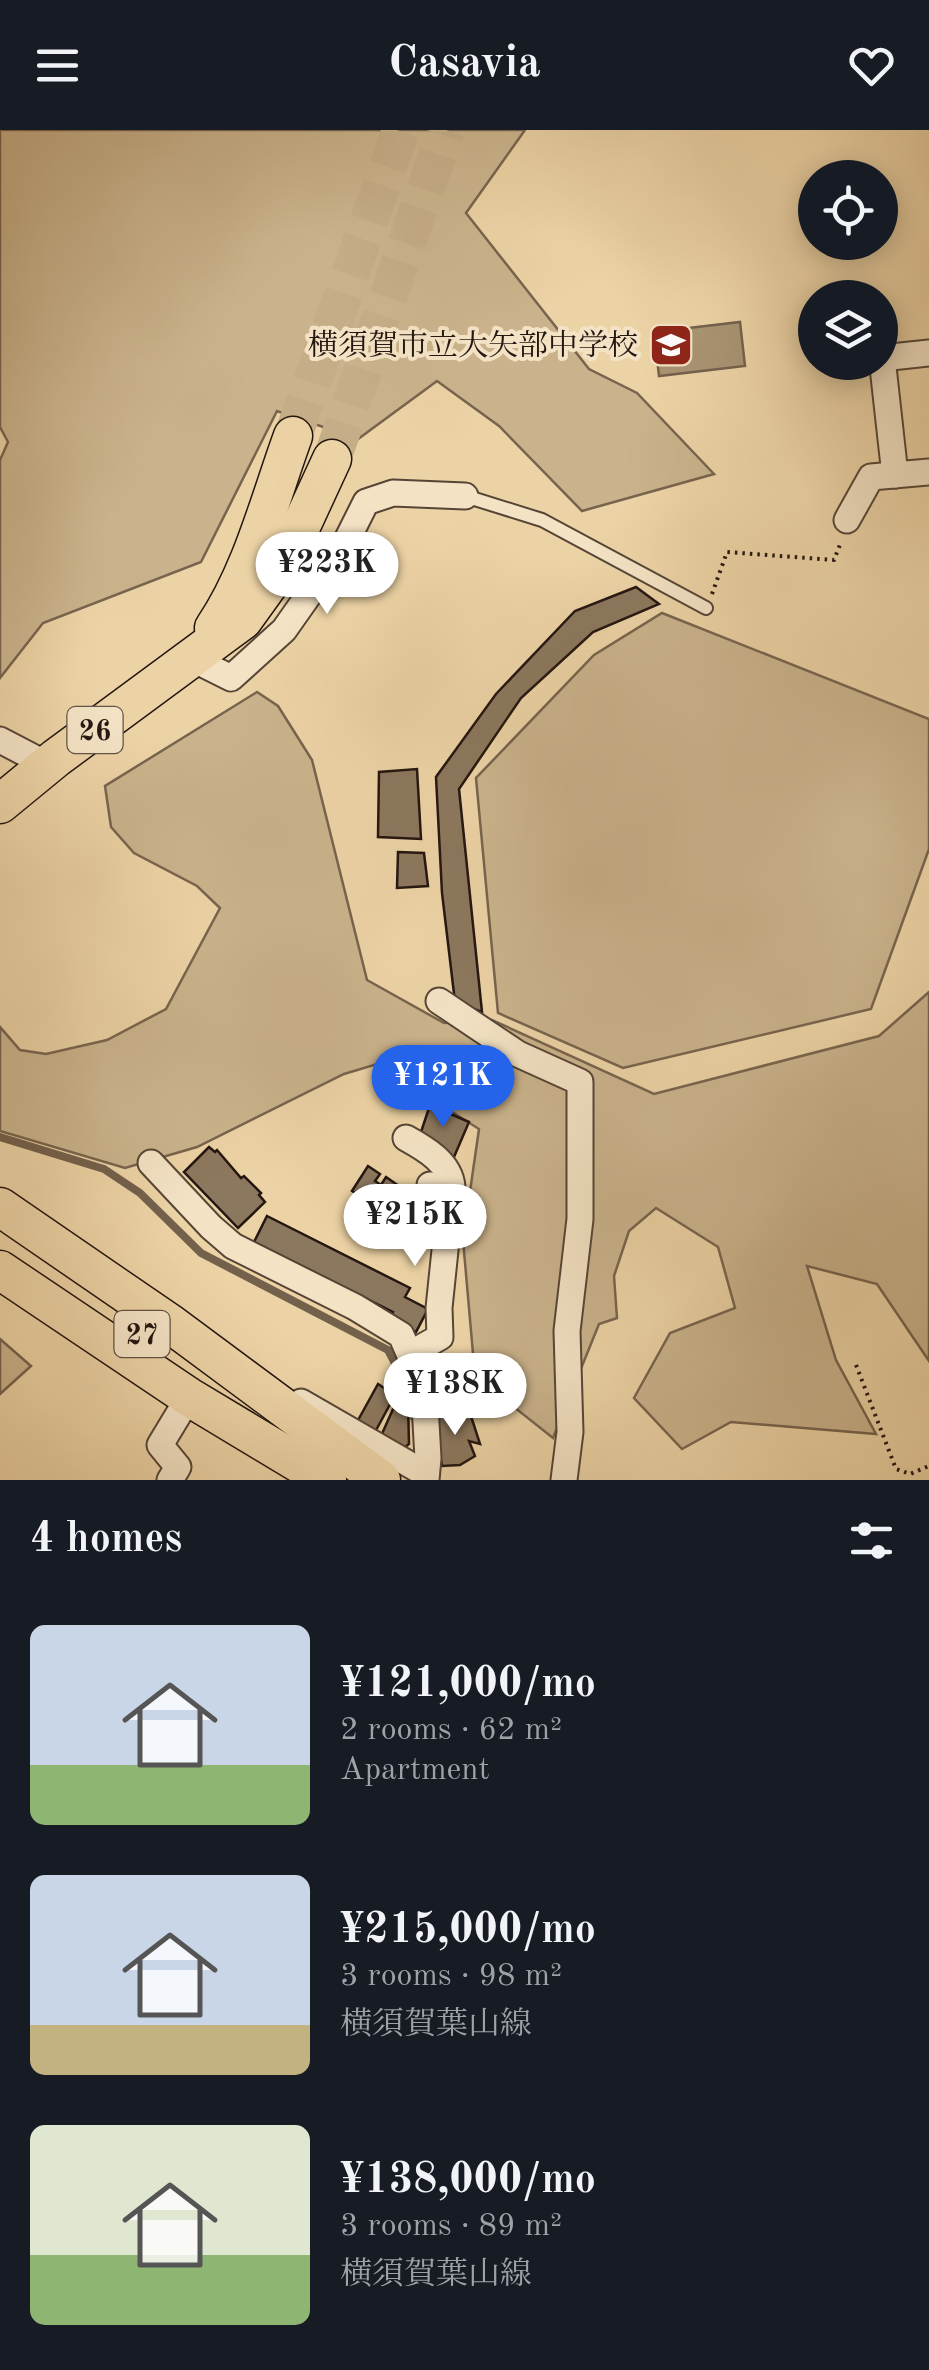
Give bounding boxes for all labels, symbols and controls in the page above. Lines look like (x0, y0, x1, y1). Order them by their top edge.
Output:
icon: menu (30, 38, 85, 93)
icon: heart (844, 38, 899, 93)
text: Casavia (388, 42, 541, 87)
map controls (798, 160, 898, 380)
button: locate (798, 160, 898, 260)
button: layers (798, 280, 898, 380)
school or university icon: 横須賀市立大矢部中学校 (648, 322, 694, 368)
place label: 横須賀市立大矢部中学校 (308, 329, 638, 362)
pin: ¥223K (257, 532, 397, 617)
text: ¥223K (278, 548, 376, 580)
road number: 26 (68, 707, 122, 753)
pin: ¥121K (373, 1045, 513, 1130)
text: ¥121K (394, 1061, 492, 1093)
pin: ¥215K (345, 1184, 485, 1269)
text: ¥215K (366, 1200, 464, 1232)
road number: 27 (114, 1311, 170, 1357)
pin: ¥138K (385, 1353, 525, 1438)
text: ¥138K (406, 1369, 504, 1401)
icon: filters (844, 1513, 899, 1568)
text: 4 homes (30, 1519, 182, 1561)
text: ¥121,000/mo (340, 1664, 596, 1706)
icon: home (110, 1665, 230, 1785)
text: 2 rooms · 62 m² (340, 1715, 562, 1747)
text: Apartment (340, 1755, 490, 1787)
text: ¥215,000/mo (340, 1910, 596, 1952)
icon: home (110, 1915, 230, 2035)
text: 3 rooms · 98 m² (340, 1961, 562, 1993)
text: 横須賀葉山線 (340, 2010, 532, 2042)
text: ¥138,000/mo (340, 2160, 596, 2202)
icon: home (110, 2165, 230, 2285)
text: 3 rooms · 89 m² (340, 2211, 562, 2243)
text: 横須賀葉山線 (340, 2260, 532, 2292)

